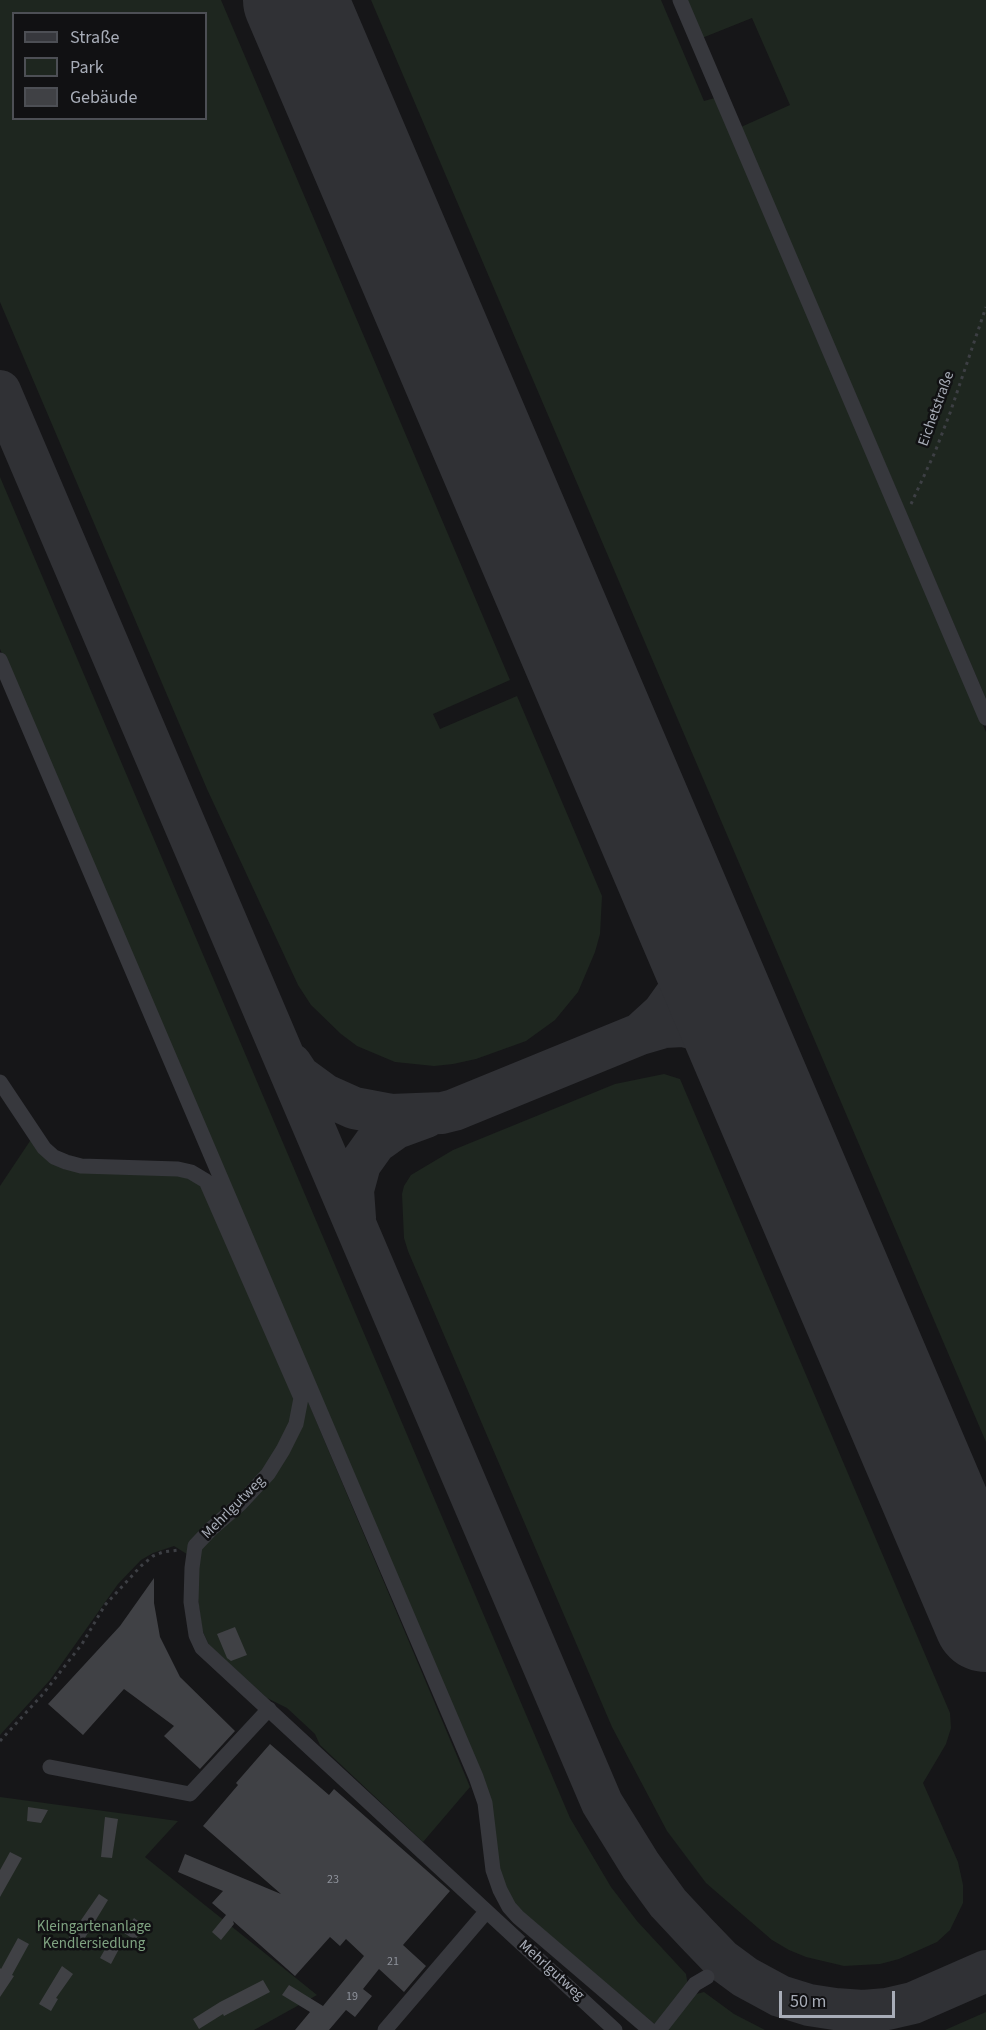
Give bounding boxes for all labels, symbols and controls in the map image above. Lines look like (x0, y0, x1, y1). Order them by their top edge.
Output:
legend (12, 12, 207, 120)
text: Straße (70, 25, 119, 50)
text: Park (70, 55, 104, 80)
text: Gebäude (70, 85, 138, 110)
street label: Eichetstraße (915, 369, 959, 449)
street label: Mehrlgutweg (199, 1473, 269, 1543)
house number: 23 (327, 1873, 339, 1887)
park label: Kleingartenanlage Kendlersiedlung (37, 1919, 151, 1954)
street label: Mehrlgutweg (515, 1937, 587, 2005)
house number: 21 (387, 1955, 399, 1969)
scale bar (782, 1979, 898, 2017)
text: 50 m (790, 1989, 826, 2014)
house number: 19 (346, 1990, 358, 2004)

